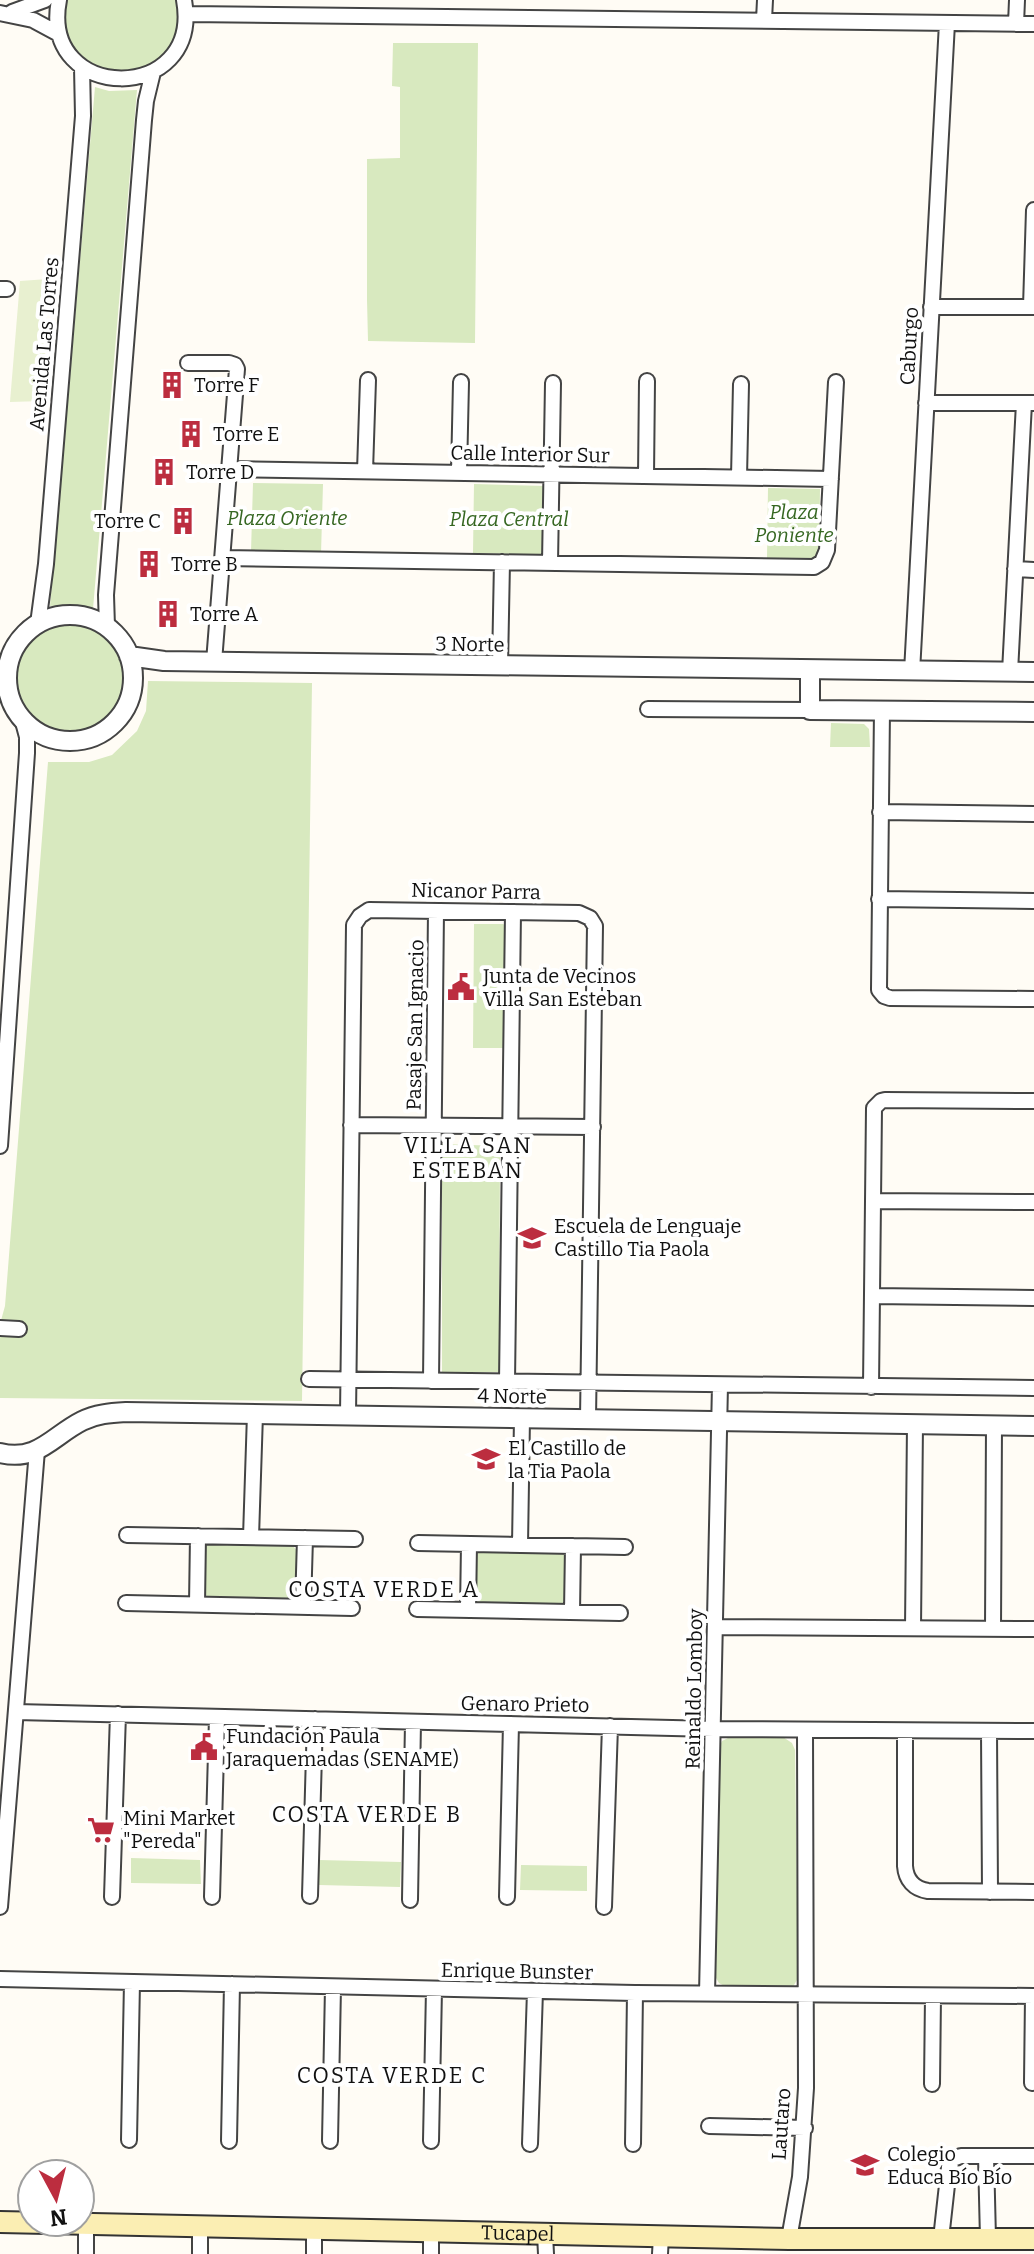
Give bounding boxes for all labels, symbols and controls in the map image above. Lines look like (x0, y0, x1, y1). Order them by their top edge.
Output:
street label: Avenida Las Torres (24, 256, 64, 432)
street label: Caburgo (895, 306, 923, 386)
building icon: Torre F (157, 370, 187, 400)
place label: Torre F (194, 373, 259, 397)
building icon: Torre E (176, 419, 206, 449)
place label: Torre E (213, 422, 280, 446)
street label: Calle Interior Sur (450, 441, 610, 467)
building icon: Torre D (149, 457, 179, 487)
place label: Torre D (186, 460, 254, 484)
park label: Plaza Poniente (754, 500, 834, 547)
building icon: Torre C (168, 506, 198, 536)
park label: Plaza Oriente (227, 506, 347, 530)
park label: Plaza Central (449, 507, 569, 531)
place label: Torre C (94, 509, 161, 533)
building icon: Torre B (134, 549, 164, 579)
place label: Torre B (171, 552, 238, 576)
building icon: Torre A (153, 599, 183, 629)
place label: Torre A (190, 602, 259, 626)
street label: 3 Norte (435, 631, 505, 657)
street label: Nicanor Parra (411, 878, 541, 904)
street label: Pasaje San Ignacio (402, 939, 429, 1111)
place label: Junta de Vecinos Villa San Esteban (482, 964, 642, 1011)
public building icon: Junta de Vecinos Villa San Esteban (446, 972, 476, 1002)
district label: VILLA SAN ESTEBAN (403, 1132, 533, 1184)
place label: Escuela de Lenguaje Castillo Tia Paola (554, 1214, 741, 1261)
school or university icon: Escuela de Lenguaje Castillo Tia Paola (517, 1223, 547, 1253)
street label: 4 Norte (477, 1383, 547, 1409)
place label: El Castillo de la Tia Paola (508, 1436, 626, 1483)
school or university icon: El Castillo de la Tia Paola (471, 1444, 501, 1474)
district label: COSTA VERDE A (288, 1576, 480, 1603)
street label: Reinaldo Lomboy (681, 1608, 707, 1770)
street label: Genaro Prieto (460, 1691, 590, 1717)
place label: Fundación Paula Jaraquemadas (SENAME) (225, 1724, 459, 1771)
public building icon: Fundación Paula Jaraquemadas (SENAME) (189, 1732, 219, 1762)
district label: COSTA VERDE B (272, 1801, 462, 1828)
place label: Mini Market "Pereda" (123, 1806, 235, 1853)
supermarket icon: Mini Market "Pereda" (86, 1815, 116, 1845)
street label: Enrique Bunster (441, 1958, 593, 1984)
district label: COSTA VERDE C (297, 2062, 487, 2089)
street label: Lautaro (767, 2087, 795, 2161)
place label: Colegio Educa Bío Bío (887, 2142, 1012, 2189)
school or university icon: Colegio Educa Bío Bío (850, 2150, 880, 2180)
north arrow (16, 2158, 96, 2238)
text: N (48, 2203, 68, 2232)
street label: Tucapel (481, 2220, 555, 2246)

